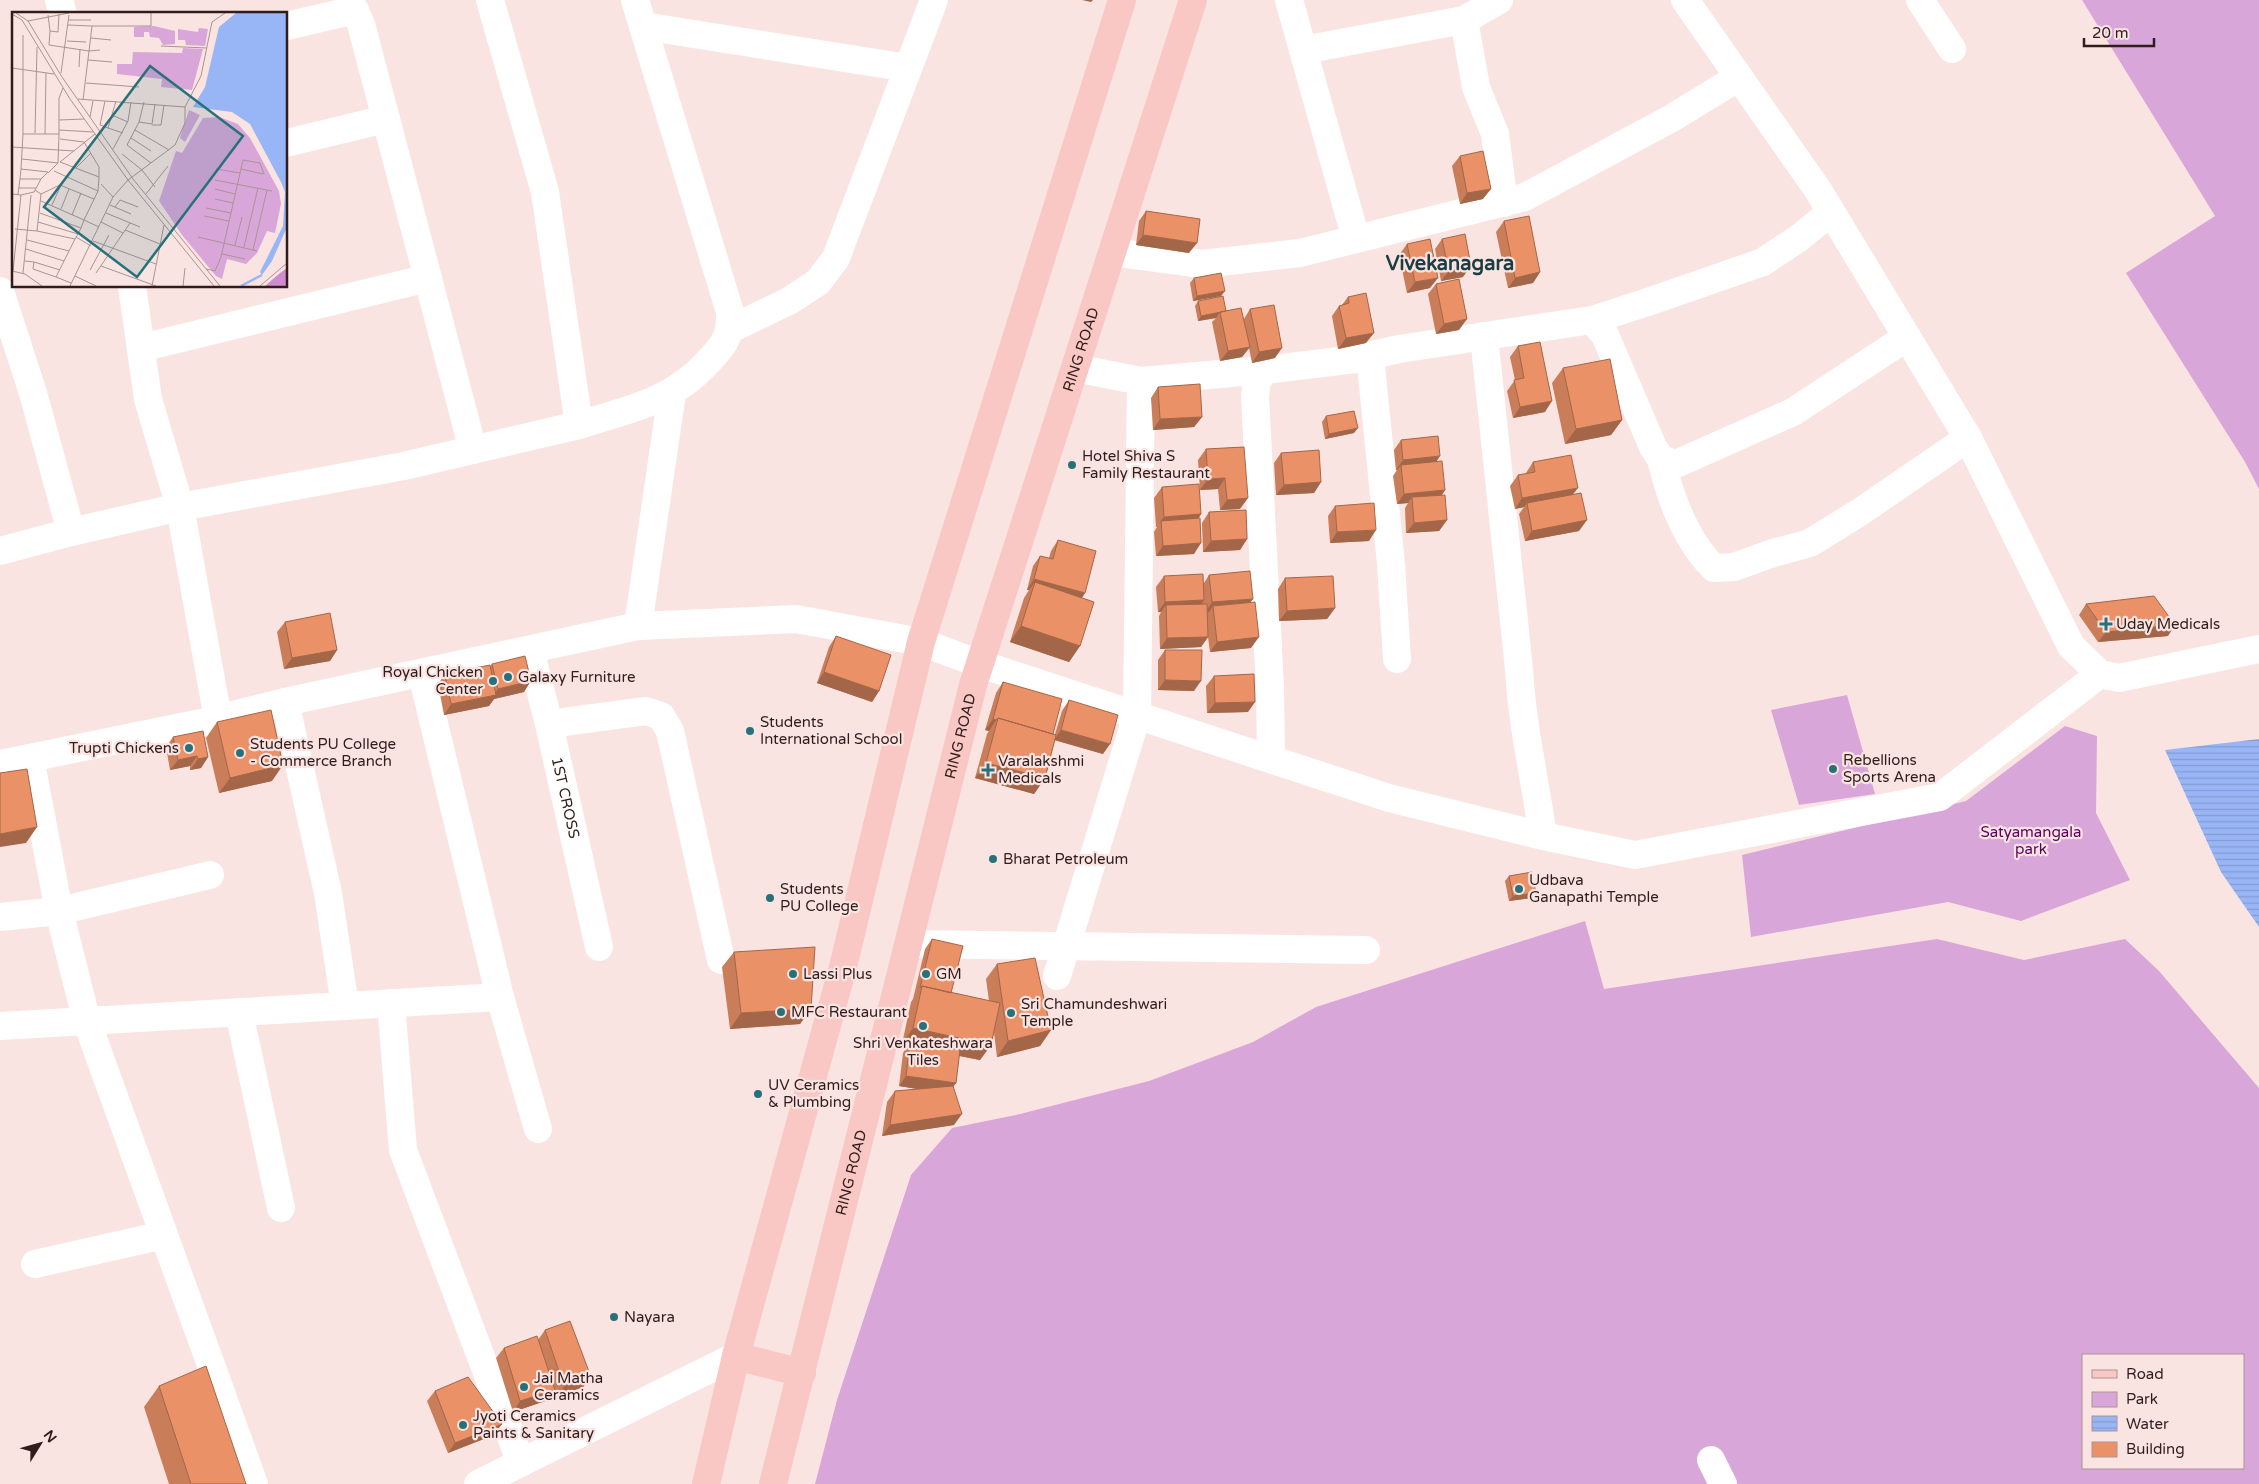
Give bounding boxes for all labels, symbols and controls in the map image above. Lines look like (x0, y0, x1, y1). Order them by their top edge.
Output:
inset map (12, 12, 288, 288)
scale bar (2084, 15, 2154, 47)
text: 20 m (2092, 24, 2129, 42)
district label: Vivekanagara (1386, 252, 1514, 276)
street label: RING ROAD (1059, 305, 1103, 394)
place label: Hotel Shiva S Family Restaurant (1082, 447, 1210, 482)
marker: Hotel Shiva S Family Restaurant (1066, 459, 1078, 471)
place label: Uday Medicals (2116, 615, 2220, 633)
marker: Uday Medicals (2100, 618, 2112, 630)
place label: Royal Chicken Center (382, 663, 483, 698)
place label: Galaxy Furniture (518, 668, 635, 686)
marker: Galaxy Furniture (502, 671, 514, 683)
marker: Royal Chicken Center (487, 675, 499, 687)
street label: RING ROAD (941, 691, 980, 781)
place label: Students International School (760, 713, 902, 748)
marker: Students International School (744, 725, 756, 737)
place label: Students PU College - Commerce Branch (250, 735, 396, 770)
place label: Trupti Chickens (69, 739, 179, 757)
marker: Trupti Chickens (183, 742, 195, 754)
marker: Students PU College - Commerce Branch (234, 747, 246, 759)
place label: Rebellions Sports Arena (1843, 751, 1936, 786)
place label: Varalakshmi Medicals (998, 752, 1084, 787)
street label: 1ST CROSS (548, 755, 583, 840)
marker: Rebellions Sports Arena (1827, 763, 1839, 775)
marker: Varalakshmi Medicals (982, 764, 994, 776)
park label: Satyamangala park (1981, 823, 2081, 858)
place label: Bharat Petroleum (1003, 850, 1128, 868)
marker: Bharat Petroleum (987, 853, 999, 865)
place label: Udbava Ganapathi Temple (1529, 871, 1659, 906)
place label: Students PU College (780, 880, 859, 915)
marker: Udbava Ganapathi Temple (1513, 883, 1525, 895)
marker: Students PU College (764, 892, 776, 904)
place label: Lassi Plus (803, 965, 872, 983)
place label: GM (936, 965, 962, 983)
marker: Lassi Plus (787, 968, 799, 980)
marker: GM (920, 968, 932, 980)
place label: Sri Chamundeshwari Temple (1021, 995, 1167, 1030)
place label: MFC Restaurant (791, 1003, 907, 1021)
marker: MFC Restaurant (775, 1006, 787, 1018)
marker: Sri Chamundeshwari Temple (1005, 1007, 1017, 1019)
marker: Shri Venkateshwara Tiles (917, 1020, 929, 1032)
place label: Shri Venkateshwara Tiles (853, 1034, 993, 1069)
place label: UV Ceramics & Plumbing (768, 1076, 859, 1111)
marker: UV Ceramics & Plumbing (752, 1088, 764, 1100)
street label: RING ROAD (832, 1128, 870, 1217)
place label: Nayara (624, 1308, 675, 1326)
marker: Nayara (608, 1311, 620, 1323)
legend (2082, 1354, 2244, 1469)
text: Road (2126, 1365, 2164, 1383)
place label: Jai Matha Ceramics (534, 1369, 603, 1404)
marker: Jai Matha Ceramics (518, 1381, 530, 1393)
text: Park (2126, 1390, 2158, 1408)
place label: Jyoti Ceramics Paints & Sanitary (473, 1407, 594, 1442)
text: Water (2126, 1415, 2169, 1433)
north arrow (15, 1419, 65, 1469)
marker: Jyoti Ceramics Paints & Sanitary (457, 1419, 469, 1431)
text: N (40, 1427, 60, 1446)
text: Building (2126, 1440, 2185, 1458)

